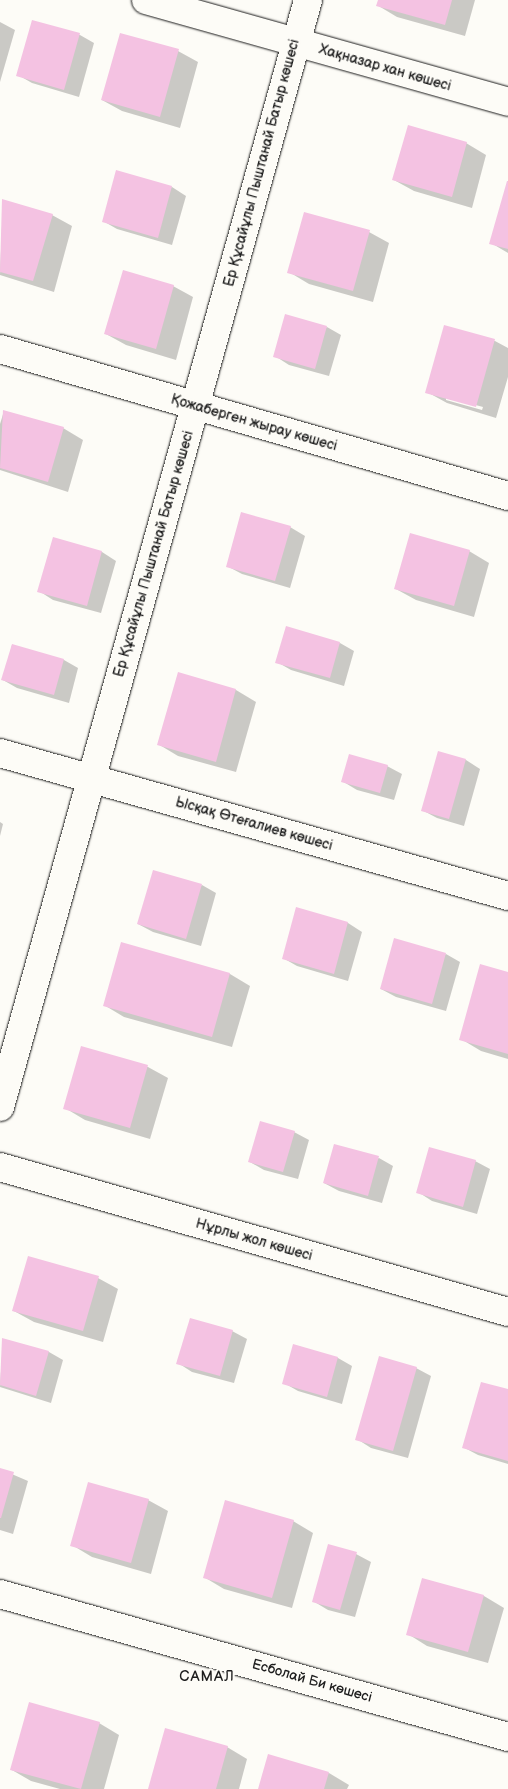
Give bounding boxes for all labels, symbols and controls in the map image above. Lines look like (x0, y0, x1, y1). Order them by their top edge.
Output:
street label: Ер Құсайұлы Пыштанай Батыр көшесі (221, 37, 303, 289)
street label: Хақназар хан көшесі (317, 41, 453, 95)
street label: Қожаберген жырау көшесі (169, 391, 339, 455)
street label: Ер Құсайұлы Пыштанай Батыр көшесі (111, 429, 197, 679)
street label: Ысқақ Өтеғалиев көшесі (174, 794, 334, 854)
street label: Нұрлы жол көшесі (194, 1215, 314, 1265)
street label: Есболай Би көшесі (250, 1656, 374, 1706)
district label: САМАЛ (179, 1668, 235, 1686)

